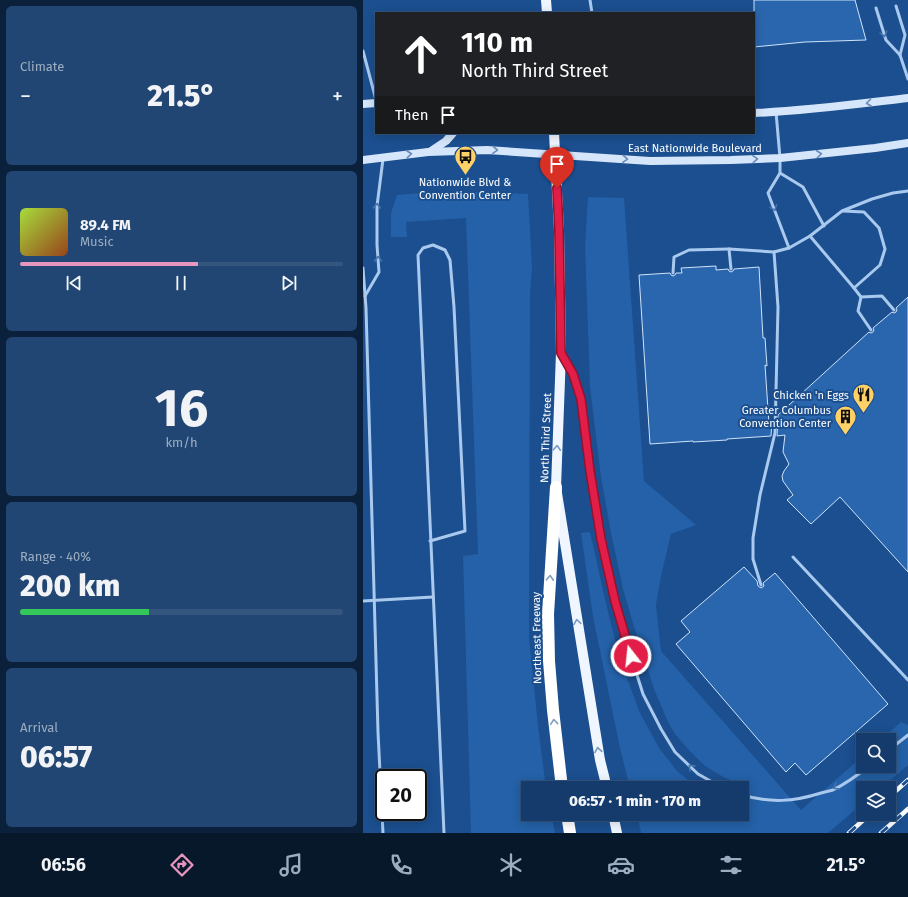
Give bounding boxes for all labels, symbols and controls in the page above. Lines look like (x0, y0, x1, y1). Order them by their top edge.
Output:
text: 110 m (461, 26, 533, 59)
icon: ahead (395, 28, 447, 80)
one-way arrow (879, 30, 888, 37)
text: Climate (20, 59, 64, 74)
text: North Third Street (461, 60, 608, 82)
text: 21.5° (147, 78, 216, 114)
text: − (20, 83, 31, 110)
text: + (332, 83, 343, 110)
one-way arrow (866, 98, 872, 107)
icon: arrive (437, 104, 459, 126)
text: Then (395, 106, 429, 124)
street label: East Nationwide Boulevard (628, 142, 762, 155)
bus stop icon: Nationwide Blvd & Convention Center (452, 143, 478, 176)
one-way arrow (492, 146, 498, 155)
pin (540, 147, 574, 188)
one-way arrow (816, 149, 822, 158)
one-way arrow (406, 150, 412, 159)
icon: arrive (546, 153, 568, 175)
one-way arrow (752, 154, 758, 163)
one-way arrow (622, 155, 628, 164)
place label: Nationwide Blvd & Convention Center (419, 176, 512, 202)
one-way arrow (373, 203, 382, 209)
one-way arrow (769, 204, 777, 211)
text: 89.4 FM (80, 216, 131, 234)
text: Music (80, 234, 114, 249)
one-way arrow (373, 256, 382, 262)
icon: previous (63, 272, 85, 294)
icon: pause (170, 272, 192, 294)
icon: next (278, 272, 300, 294)
text: 16 (155, 377, 208, 440)
restaurant icon: Chicken 'n Eggs (851, 382, 877, 415)
place label: Chicken 'n Eggs (773, 389, 849, 402)
street label: North Third Street (538, 393, 554, 483)
building icon: Greater Columbus Convention Center (833, 403, 859, 436)
place label: Greater Columbus Convention Center (739, 404, 832, 430)
text: km/h (165, 435, 198, 450)
one-way arrow (553, 445, 562, 451)
text: Range · 40% (20, 549, 91, 564)
text: 200 km (20, 568, 120, 604)
one-way arrow (546, 575, 555, 581)
street label: Northeast Freeway (530, 591, 544, 684)
one-way arrow (573, 619, 582, 625)
position arrow (610, 635, 652, 677)
one-way arrow (550, 718, 559, 725)
text: Arrival (20, 720, 58, 735)
map controls (856, 733, 896, 821)
button: search (856, 733, 896, 773)
text: 06:57 (20, 739, 92, 775)
one-way arrow (594, 747, 603, 753)
one-way arrow (688, 764, 696, 772)
speed limit sign: 20 (375, 769, 427, 821)
button: layers (856, 781, 896, 821)
one-way arrow (833, 783, 841, 790)
text: 06:57 · 1 min · 170 m (569, 792, 701, 810)
icon: directions (168, 851, 196, 879)
icon: music (277, 851, 305, 879)
icon: phone (387, 851, 415, 879)
icon: climate (497, 851, 525, 879)
icon: car (607, 851, 635, 879)
icon: filters (717, 851, 745, 879)
text: 06:56 (41, 854, 86, 876)
text: 21.5° (826, 854, 867, 876)

